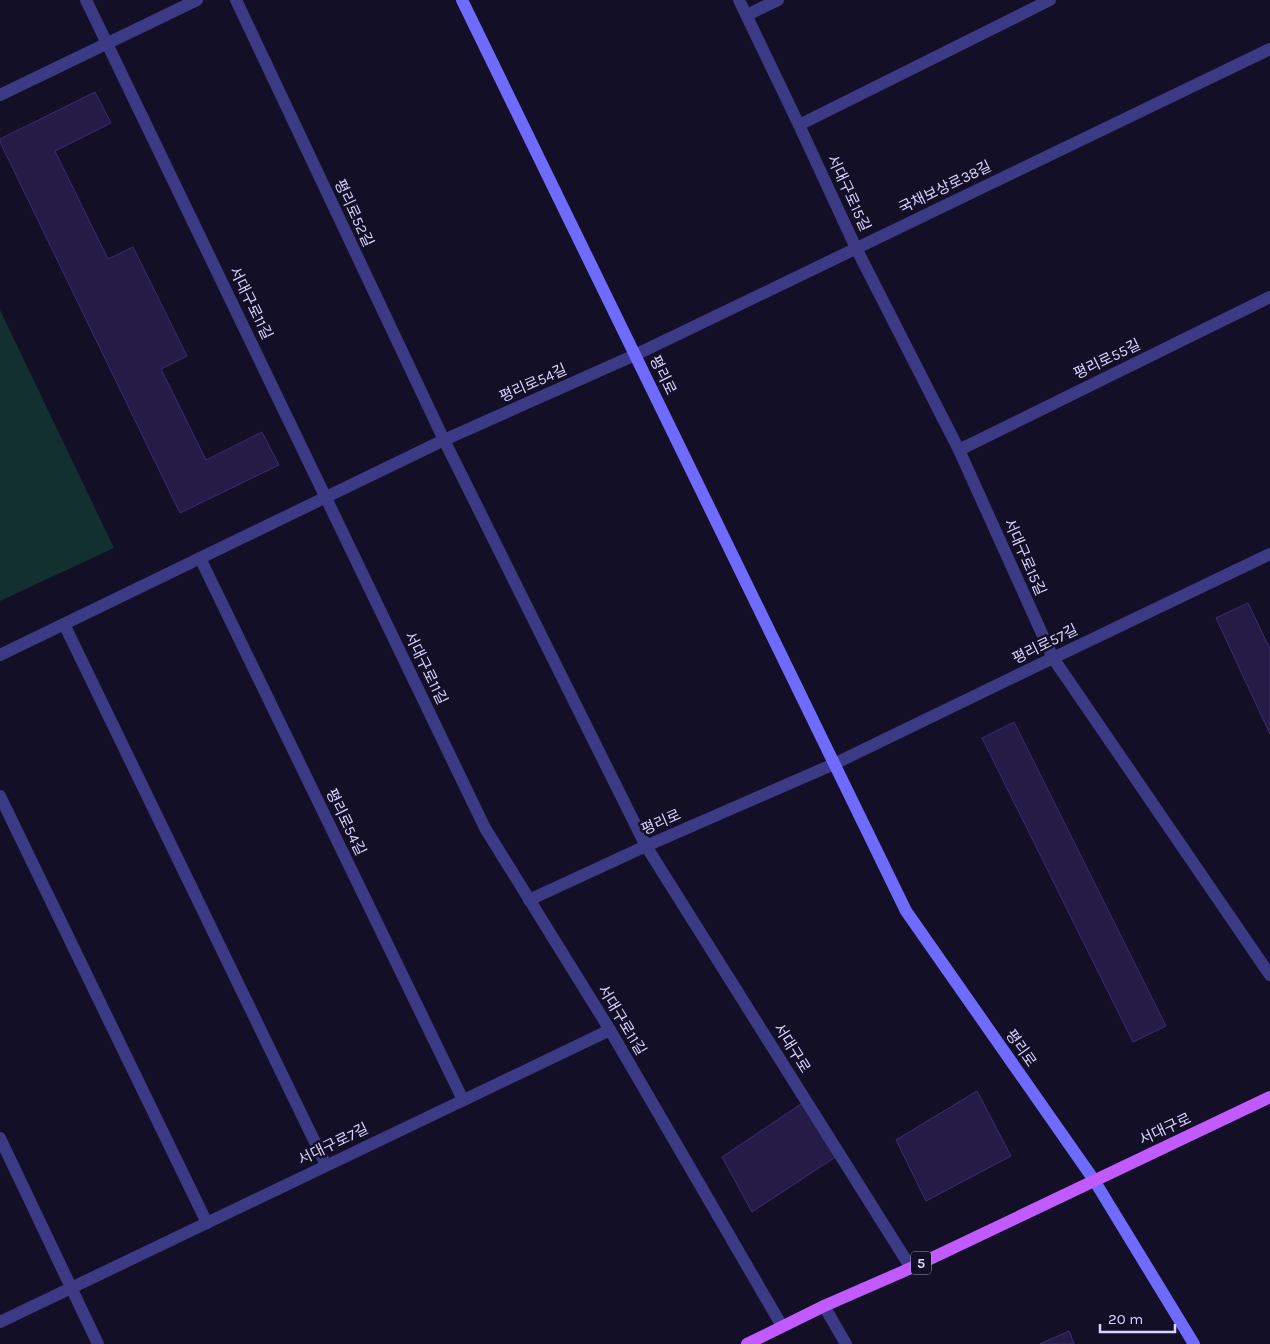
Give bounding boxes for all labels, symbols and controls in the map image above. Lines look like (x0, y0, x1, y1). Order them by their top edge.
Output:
street label: 서대구로15길 (823, 152, 875, 234)
street label: 국채보상로38길 (896, 157, 994, 217)
street label: 평리로52길 (331, 176, 377, 250)
street label: 서대구로11길 (226, 264, 276, 342)
street label: 평리로55길 (1071, 335, 1143, 383)
street label: 평리로 (646, 352, 680, 398)
street label: 평리로54길 (496, 360, 570, 406)
street label: 서대구로15길 (1000, 516, 1050, 598)
street label: 평리로57길 (1009, 620, 1081, 668)
street label: 서대구로11길 (401, 629, 451, 707)
street label: 평리로54길 (322, 786, 370, 858)
street label: 평리로 (638, 805, 684, 839)
street label: 서대구로11길 (594, 982, 650, 1058)
street label: 서대구로 (770, 1020, 814, 1076)
street label: 평리로 (1002, 1026, 1040, 1070)
street label: 서대구로 (1136, 1109, 1194, 1149)
street label: 서대구로7길 (295, 1119, 371, 1169)
road number: 5 (911, 1252, 931, 1274)
scale bar (1100, 1302, 1175, 1334)
text: 20 m (1108, 1310, 1143, 1328)

